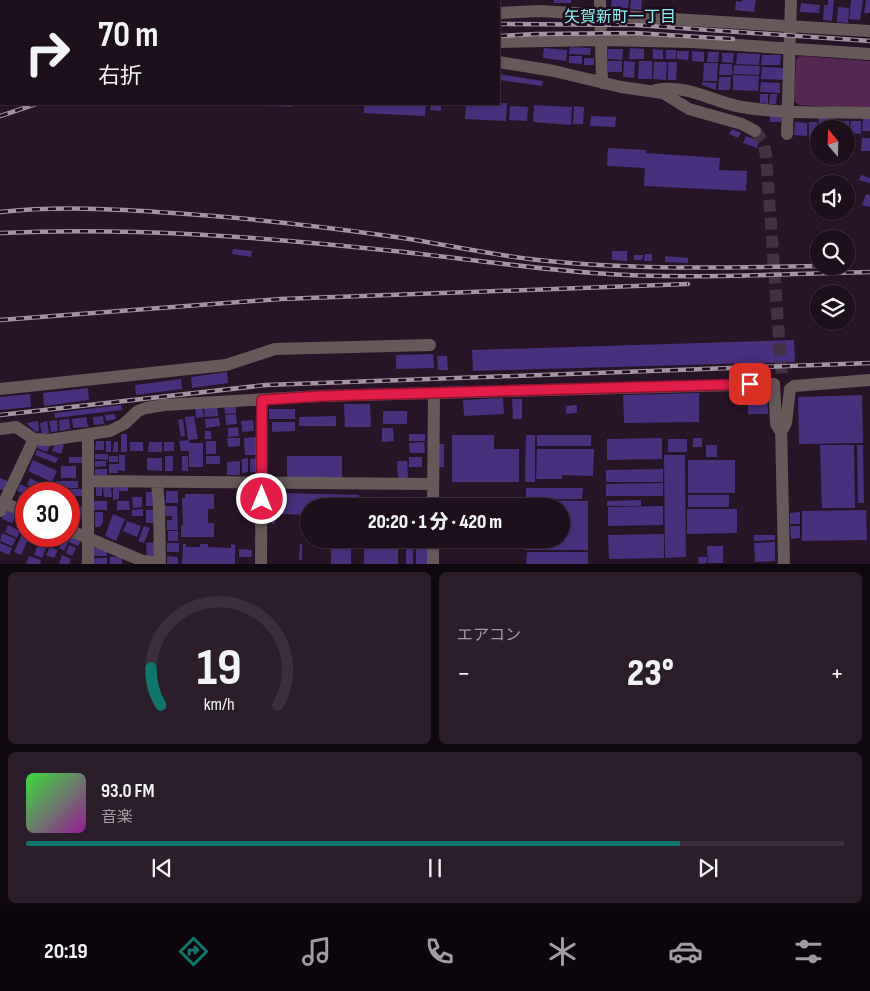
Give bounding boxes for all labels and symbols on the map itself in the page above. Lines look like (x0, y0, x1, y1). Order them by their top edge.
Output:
district label: 矢賀新町一丁目 (564, 8, 676, 27)
north arrow (810, 120, 855, 165)
pin (729, 363, 771, 405)
position arrow (235, 472, 287, 524)
speed limit sign: 30 (15, 482, 80, 547)

